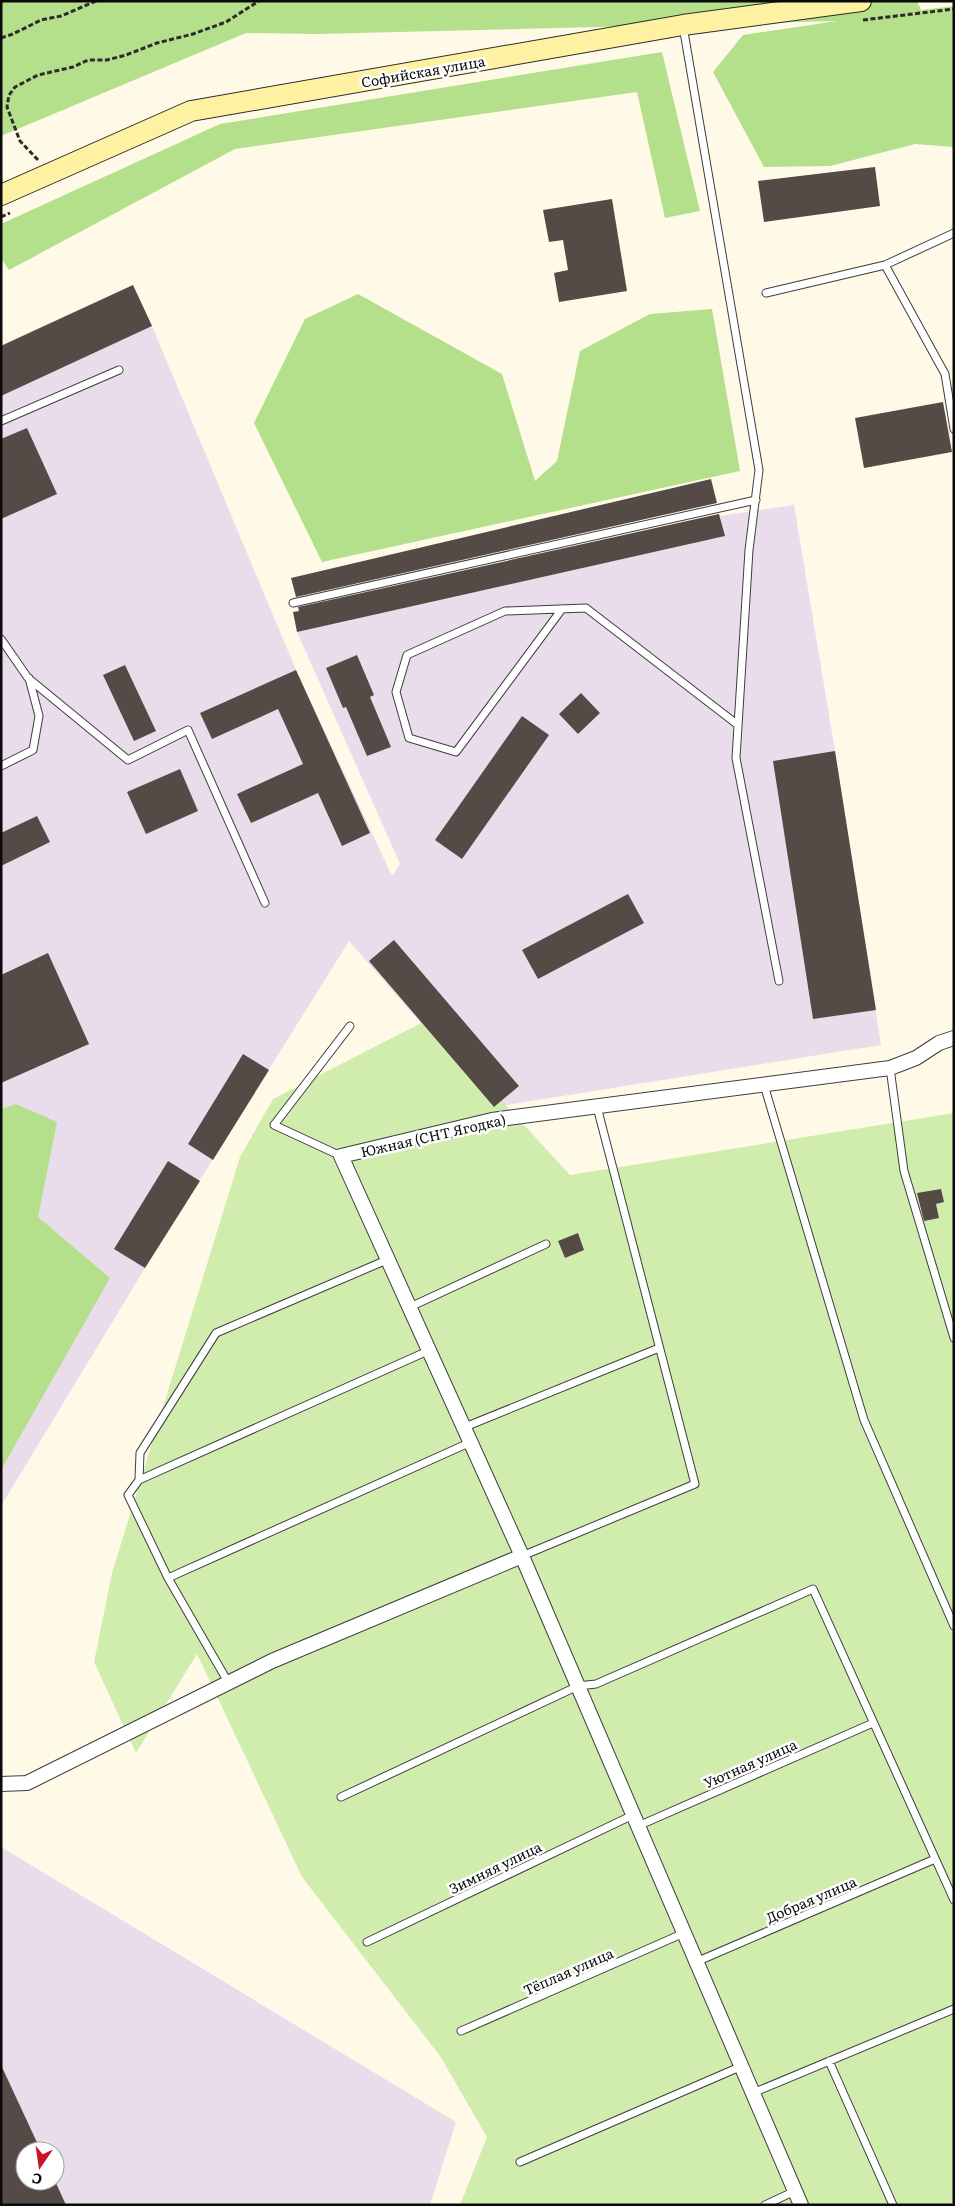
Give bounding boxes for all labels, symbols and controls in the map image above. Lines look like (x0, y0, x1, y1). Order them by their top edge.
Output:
street label: Софийская улица (359, 50, 487, 92)
street label: Южная (СНТ Ягодка) (358, 1109, 508, 1161)
street label: Уютная улица (700, 1733, 800, 1792)
street label: Зимняя улица (445, 1836, 545, 1898)
street label: Добрая улица (763, 1871, 860, 1927)
street label: Тёплая улица (520, 1942, 617, 2000)
north arrow (15, 2141, 65, 2191)
text: С (30, 2169, 44, 2191)

